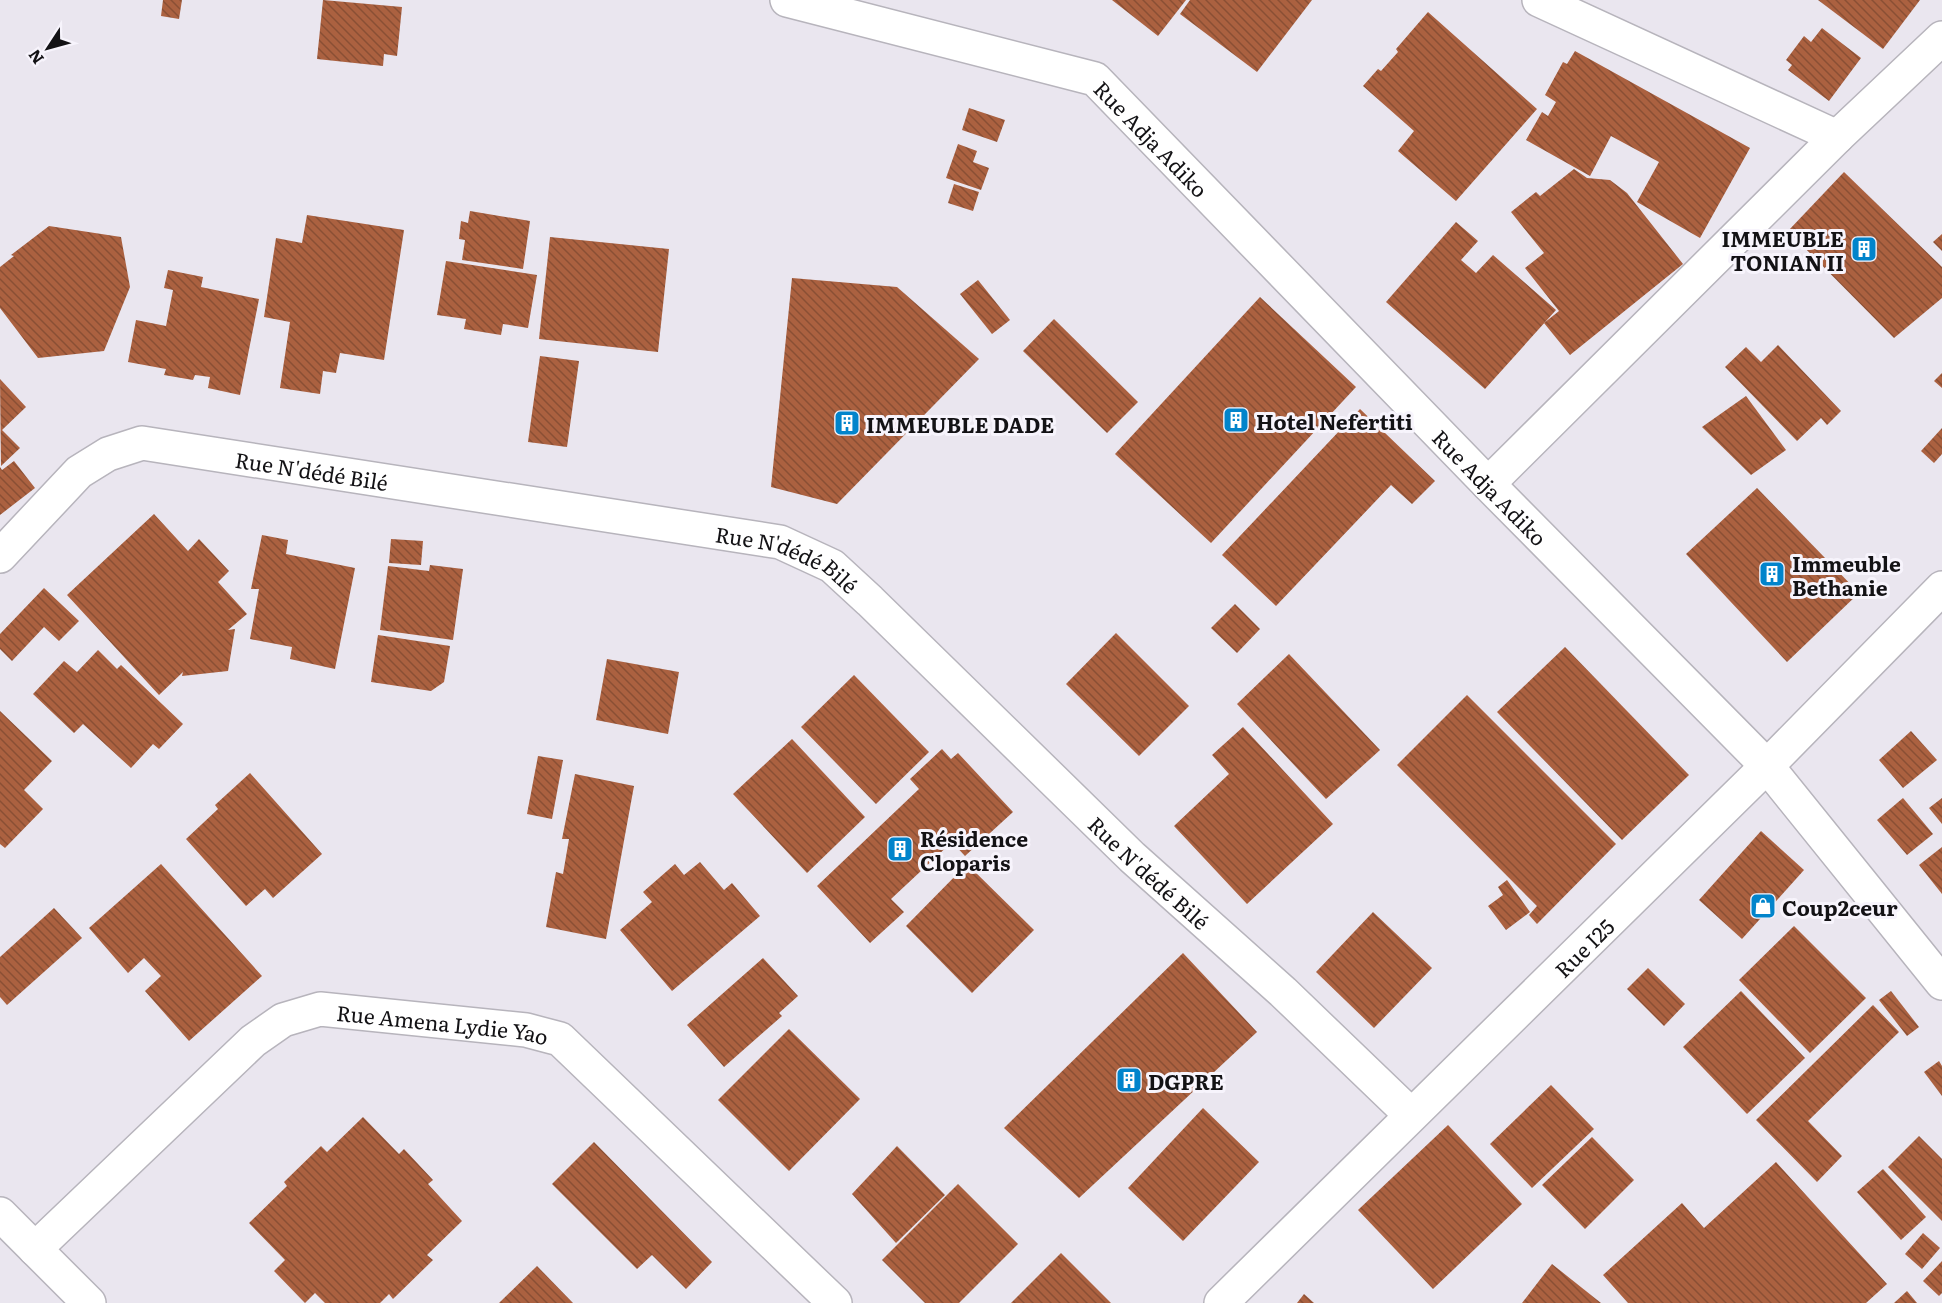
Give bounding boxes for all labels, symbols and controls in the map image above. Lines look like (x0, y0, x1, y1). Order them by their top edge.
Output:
north arrow (18, 18, 78, 78)
text: N (21, 45, 49, 70)
street label: Rue Adja Adiko (1088, 72, 1216, 203)
place label: IMMEUBLE TONIAN II (1721, 222, 1844, 277)
building icon: IMMEUBLE TONIAN II (1849, 234, 1879, 264)
building icon: Hotel Nefertiti (1221, 405, 1251, 435)
place label: Hotel Nefertiti (1256, 405, 1413, 436)
building icon: IMMEUBLE DADE (832, 408, 862, 438)
place label: IMMEUBLE DADE (866, 408, 1054, 439)
street label: Rue Adja Adiko (1426, 421, 1555, 552)
street label: Rue N'dédé Bilé (233, 442, 391, 497)
street label: Rue N'dédé Bilé (713, 517, 866, 599)
place label: Immeuble Bethanie (1792, 547, 1901, 602)
building icon: Immeuble Bethanie (1757, 559, 1787, 589)
street label: Rue N'dédé Bilé (1082, 808, 1217, 935)
place label: Résidence Cloparis (920, 822, 1028, 877)
building icon: Résidence Cloparis (885, 834, 915, 864)
shop icon: Coup2ceur (1748, 891, 1778, 921)
place label: Coup2ceur (1782, 891, 1898, 922)
street label: Rue I25 (1546, 910, 1620, 983)
street label: Rue Amena Lydie Yao (335, 995, 552, 1051)
building icon: DGPRE (1114, 1065, 1144, 1095)
place label: DGPRE (1148, 1065, 1224, 1096)

